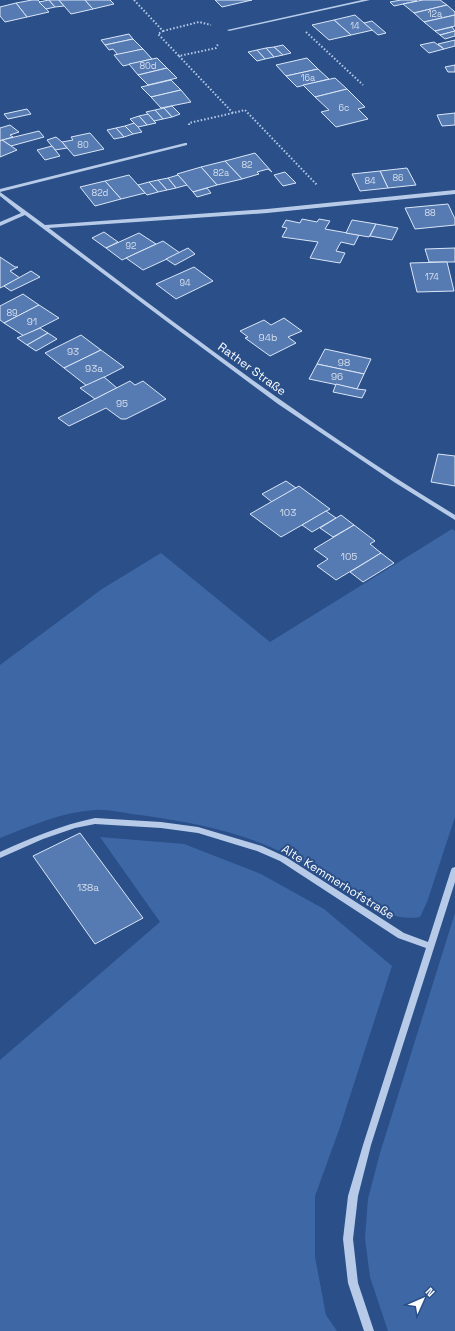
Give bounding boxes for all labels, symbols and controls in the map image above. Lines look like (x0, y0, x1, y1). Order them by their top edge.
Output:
house number: 12a (428, 8, 442, 20)
house number: 14 (350, 20, 360, 32)
house number: 80d (139, 60, 157, 72)
house number: 16a (301, 72, 315, 84)
house number: 6c (339, 102, 349, 114)
house number: 80 (77, 139, 89, 151)
house number: 82 (241, 159, 253, 171)
house number: 82a (213, 167, 229, 179)
house number: 86 (392, 172, 404, 184)
house number: 84 (364, 175, 376, 187)
house number: 82d (92, 187, 109, 199)
house number: 88 (424, 207, 436, 219)
house number: 92 (126, 240, 136, 252)
house number: 174 (425, 271, 439, 283)
house number: 94 (179, 277, 191, 289)
house number: 89 (6, 307, 18, 319)
house number: 91 (27, 315, 37, 328)
house number: 94b (259, 331, 277, 344)
street label: Rather Straße (215, 339, 289, 399)
house number: 93 (67, 345, 79, 358)
house number: 98 (338, 356, 350, 369)
house number: 93a (85, 362, 103, 375)
house number: 96 (331, 370, 343, 383)
house number: 95 (116, 397, 128, 410)
house number: 103 (280, 506, 296, 519)
house number: 105 (341, 550, 357, 563)
street label: Alte Kemmerhofstraße (279, 841, 397, 923)
house number: 138a (77, 881, 99, 894)
north arrow (403, 1279, 443, 1319)
text: N (423, 1284, 438, 1299)

